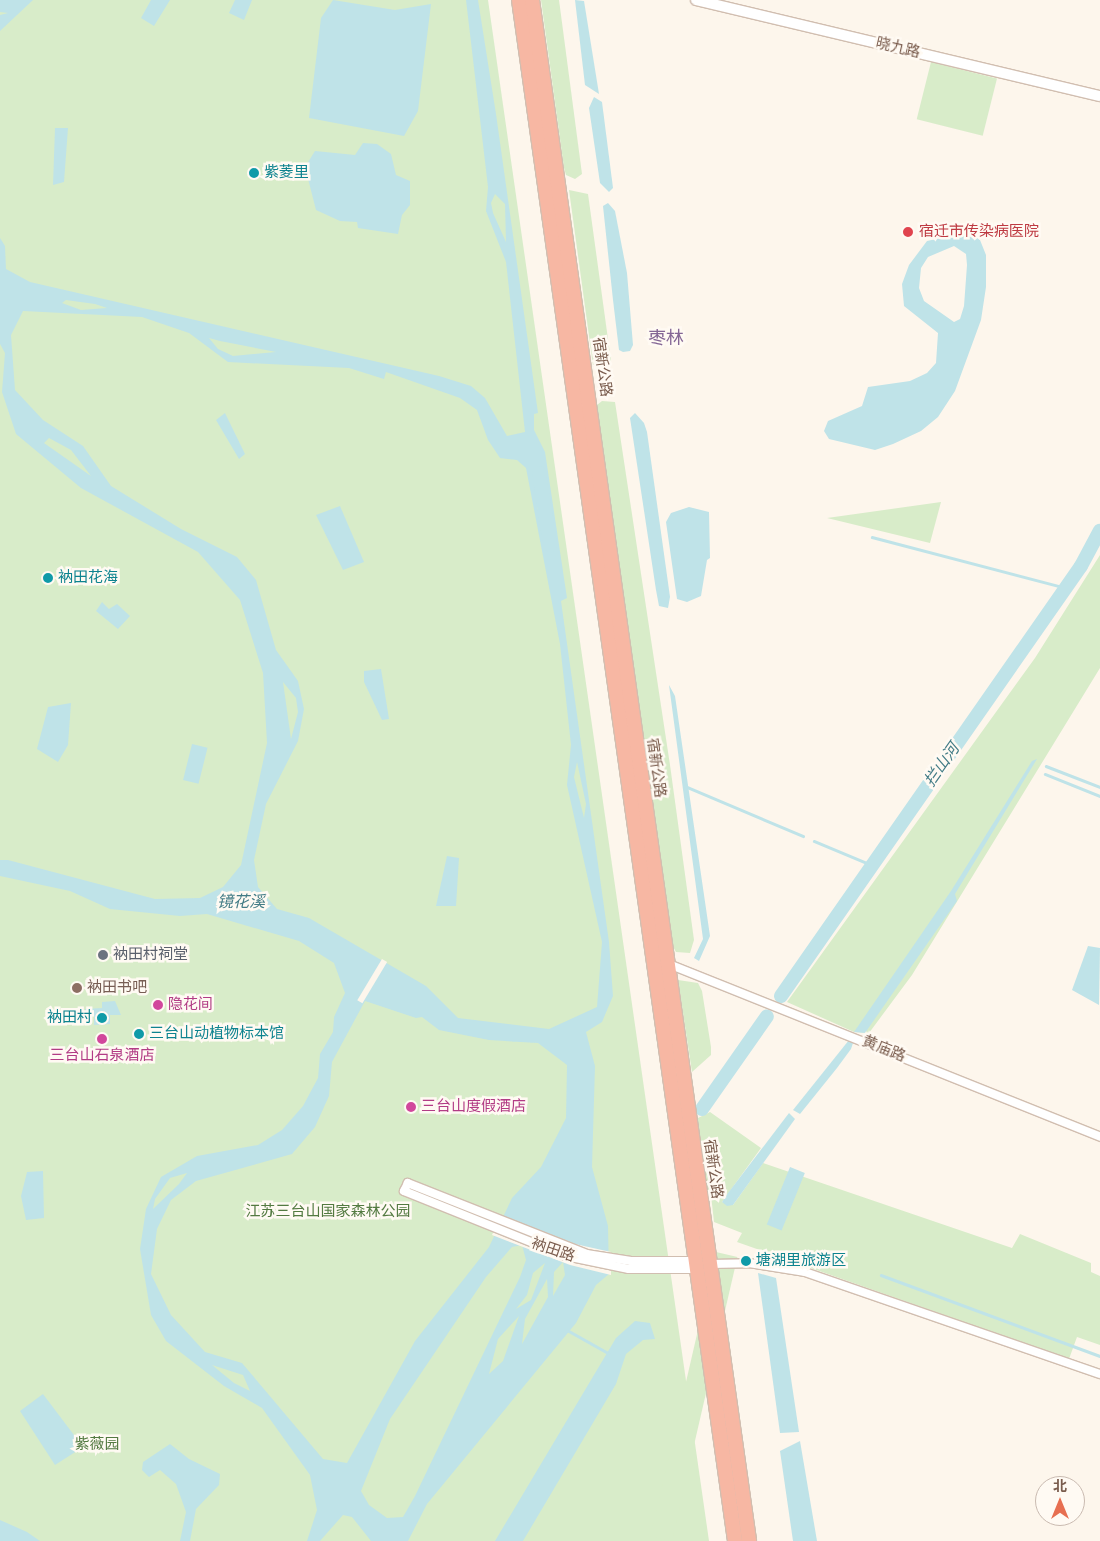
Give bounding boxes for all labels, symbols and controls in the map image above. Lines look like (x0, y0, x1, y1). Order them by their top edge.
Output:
street label: 晓九路 (874, 34, 922, 62)
place label: 紫菱里 (264, 164, 309, 182)
marker: 紫菱里 (248, 167, 260, 179)
place label: 宿迁市传染病医院 (919, 223, 1039, 241)
marker: 宿迁市传染病医院 (901, 225, 915, 239)
district label: 枣林 (648, 327, 684, 349)
street label: 宿新公路 (589, 336, 615, 398)
place label: 衲田花海 (58, 569, 118, 587)
marker: 衲田花海 (42, 572, 54, 584)
street label: 宿新公路 (643, 737, 669, 799)
water label: 拦山河 (920, 740, 964, 790)
water label: 镜花溪 (217, 892, 265, 912)
place label: 衲田村祠堂 (113, 946, 188, 964)
marker: 衲田村祠堂 (97, 949, 109, 961)
place label: 衲田书吧 (87, 979, 147, 997)
marker: 衲田书吧 (71, 982, 83, 994)
place label: 隐花间 (168, 996, 213, 1014)
marker: 隐花间 (152, 999, 164, 1011)
place label: 衲田村 (47, 1009, 92, 1027)
marker: 衲田村 (96, 1012, 108, 1024)
place label: 三台山动植物标本馆 (149, 1025, 284, 1043)
marker: 三台山动植物标本馆 (133, 1028, 145, 1040)
street label: 黄庙路 (860, 1032, 908, 1066)
marker: 三台山石泉酒店 (96, 1033, 108, 1045)
place label: 三台山石泉酒店 (50, 1047, 154, 1065)
place label: 三台山度假酒店 (421, 1098, 526, 1116)
marker: 三台山度假酒店 (405, 1101, 417, 1113)
street label: 宿新公路 (700, 1138, 726, 1200)
park label: 江苏三台山国家森林公园 (246, 1203, 410, 1221)
street label: 衲田路 (529, 1234, 577, 1266)
place label: 塘湖里旅游区 (756, 1252, 846, 1270)
marker: 塘湖里旅游区 (740, 1255, 752, 1267)
park label: 紫薇园 (75, 1436, 119, 1454)
north arrow (1035, 1476, 1085, 1526)
text: 北 (1053, 1478, 1067, 1495)

